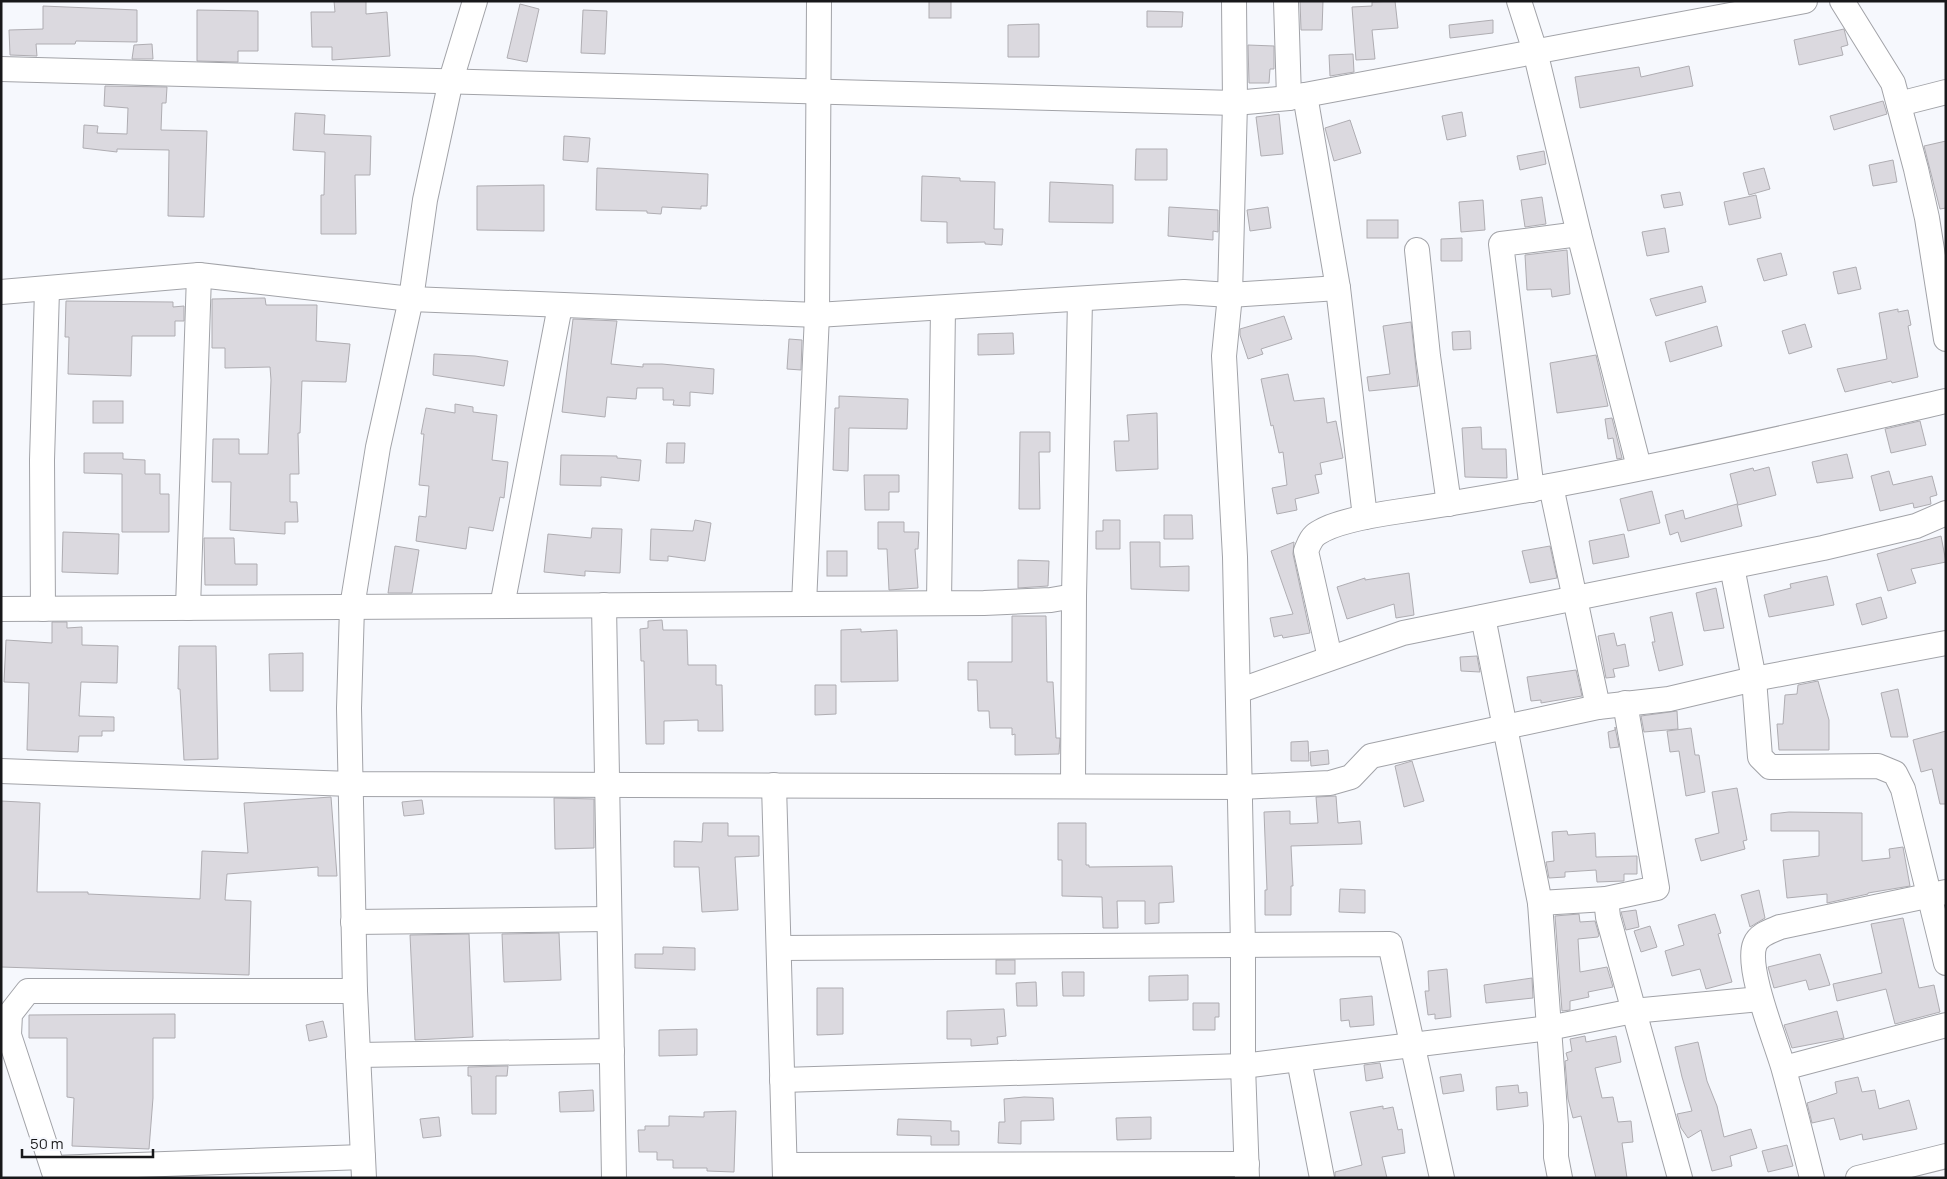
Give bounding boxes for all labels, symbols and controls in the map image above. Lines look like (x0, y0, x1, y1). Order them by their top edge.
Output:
scale bar (22, 1126, 154, 1158)
text: 50 m (30, 1133, 64, 1154)

